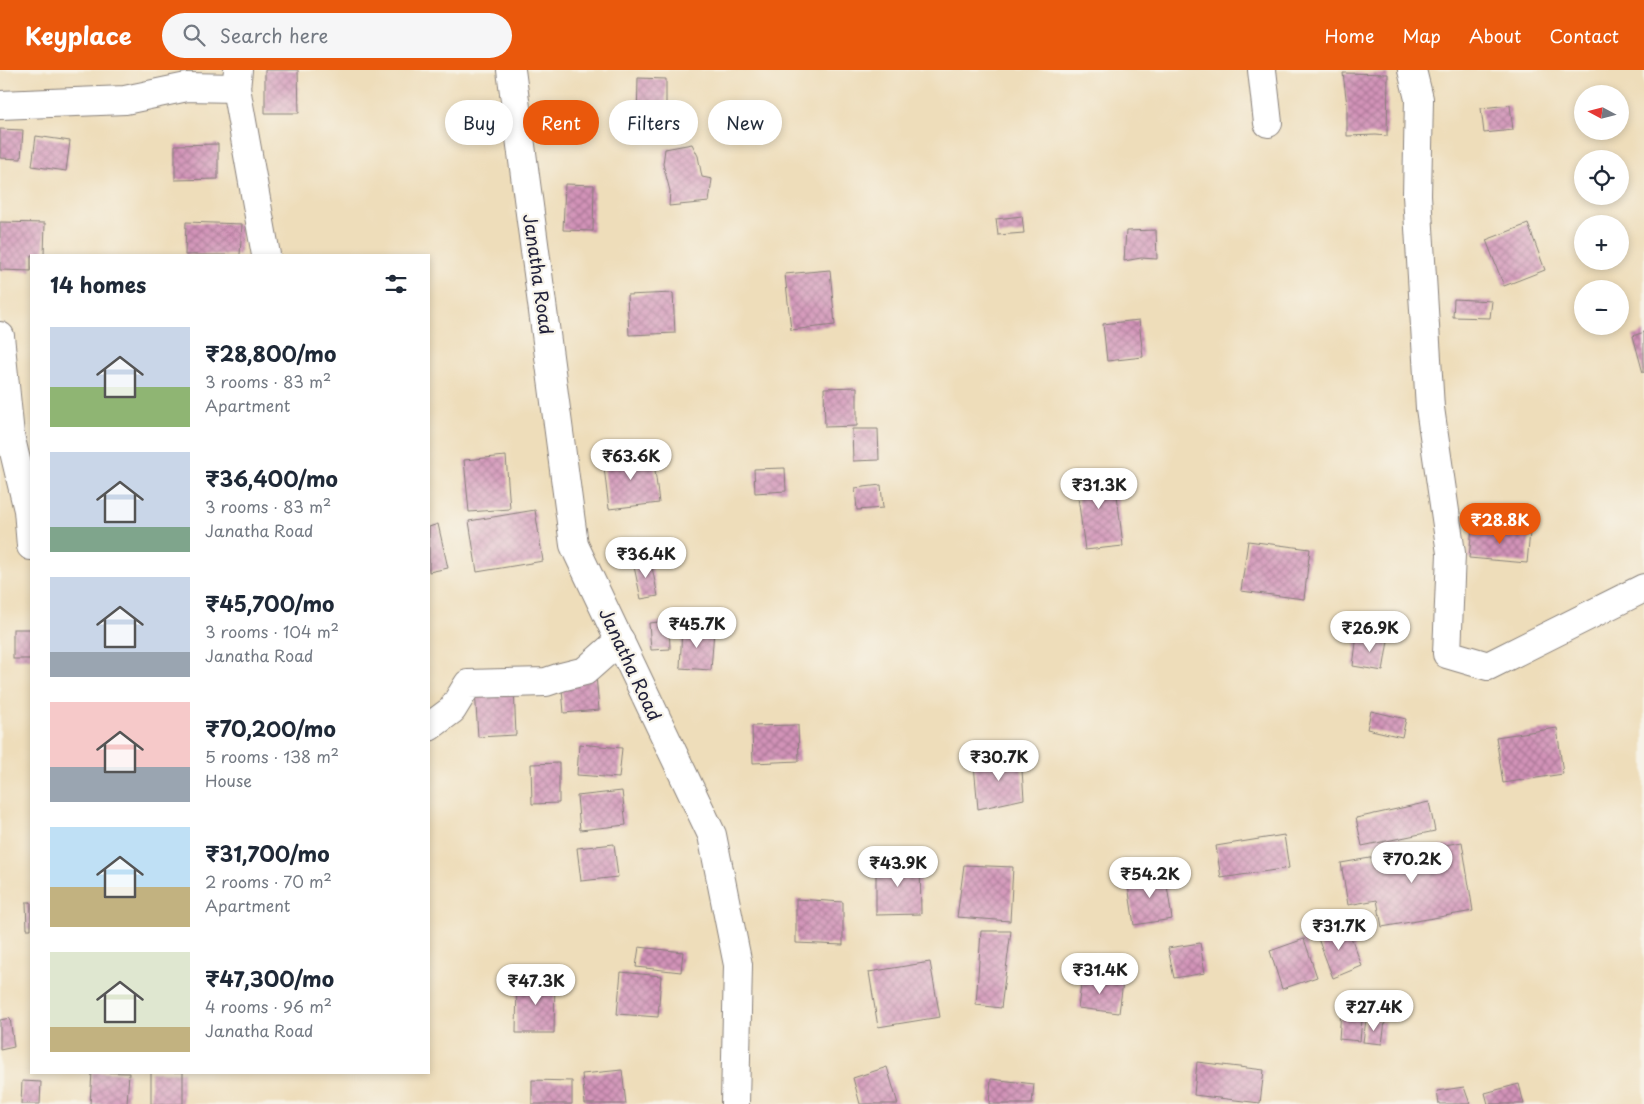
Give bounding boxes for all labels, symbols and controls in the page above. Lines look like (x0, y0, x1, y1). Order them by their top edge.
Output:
search box (162, 13, 512, 58)
text: Keyplace (25, 17, 132, 53)
icon: search (180, 21, 208, 49)
text: Search here (220, 21, 328, 49)
text: Home (1324, 22, 1374, 49)
text: Map (1402, 22, 1441, 49)
text: About (1469, 22, 1521, 49)
text: Contact (1549, 22, 1619, 49)
north arrow (1574, 85, 1629, 140)
map controls (1574, 85, 1629, 335)
chip: Buy (445, 100, 513, 145)
chip: Rent (523, 100, 599, 145)
chip: Filters (609, 100, 698, 145)
chip: New (708, 100, 782, 145)
button: locate (1574, 150, 1629, 205)
street label: Janatha Road (517, 212, 561, 336)
button: + (1574, 215, 1629, 270)
text: 14 homes (50, 268, 146, 300)
icon: filters (382, 270, 410, 298)
button: − (1574, 280, 1629, 335)
text: ₹28,800/mo (205, 337, 336, 369)
icon: home (90, 347, 150, 407)
text: 3 rooms · 83 m² (205, 369, 331, 393)
text: Apartment (205, 393, 290, 417)
pin: ₹63.6K (590, 438, 672, 481)
text: ₹63.6K (602, 443, 660, 467)
text: ₹36,400/mo (205, 462, 338, 494)
pin: ₹31.3K (1058, 468, 1140, 510)
icon: home (90, 472, 150, 532)
text: ₹31.3K (1071, 472, 1127, 496)
text: 3 rooms · 83 m² (205, 494, 331, 518)
pin: ₹28.8K (1459, 502, 1541, 545)
text: ₹28.8K (1471, 507, 1529, 531)
text: Janatha Road (205, 518, 313, 542)
pin: ₹36.4K (605, 536, 687, 579)
text: ₹36.4K (616, 541, 676, 565)
text: ₹45,700/mo (205, 587, 334, 619)
icon: home (90, 597, 150, 657)
street label: Janatha Road (593, 603, 669, 725)
pin: ₹45.7K (656, 606, 738, 649)
pin: ₹26.9K (1329, 610, 1411, 653)
text: ₹45.7K (668, 611, 726, 635)
text: ₹26.9K (1341, 615, 1399, 639)
text: 3 rooms · 104 m² (205, 619, 339, 643)
text: Janatha Road (205, 643, 313, 667)
text: ₹70,200/mo (205, 712, 336, 744)
icon: home (90, 722, 150, 782)
pin: ₹30.7K (958, 740, 1040, 782)
text: 5 rooms · 138 m² (205, 744, 339, 768)
text: ₹30.7K (970, 744, 1028, 768)
text: House (205, 768, 252, 792)
text: ₹31,700/mo (205, 837, 330, 869)
pin: ₹70.2K (1371, 842, 1453, 884)
pin: ₹43.9K (857, 846, 939, 888)
text: ₹70.2K (1382, 846, 1442, 870)
icon: home (90, 847, 150, 907)
text: ₹43.9K (869, 850, 927, 874)
pin: ₹54.2K (1109, 856, 1191, 899)
text: ₹54.2K (1120, 861, 1180, 885)
text: 2 rooms · 70 m² (205, 869, 332, 893)
text: Apartment (205, 893, 290, 917)
pin: ₹31.7K (1298, 908, 1380, 951)
text: ₹31.7K (1312, 913, 1366, 937)
pin: ₹31.4K (1059, 952, 1141, 995)
text: ₹31.4K (1072, 957, 1128, 981)
text: ₹47,300/mo (205, 962, 334, 994)
pin: ₹47.3K (495, 964, 577, 1006)
text: ₹47.3K (507, 968, 565, 992)
icon: home (90, 972, 150, 1032)
pin: ₹27.4K (1333, 990, 1415, 1032)
text: 4 rooms · 96 m² (205, 994, 332, 1018)
text: ₹27.4K (1345, 994, 1403, 1018)
text: Janatha Road (205, 1018, 313, 1042)

